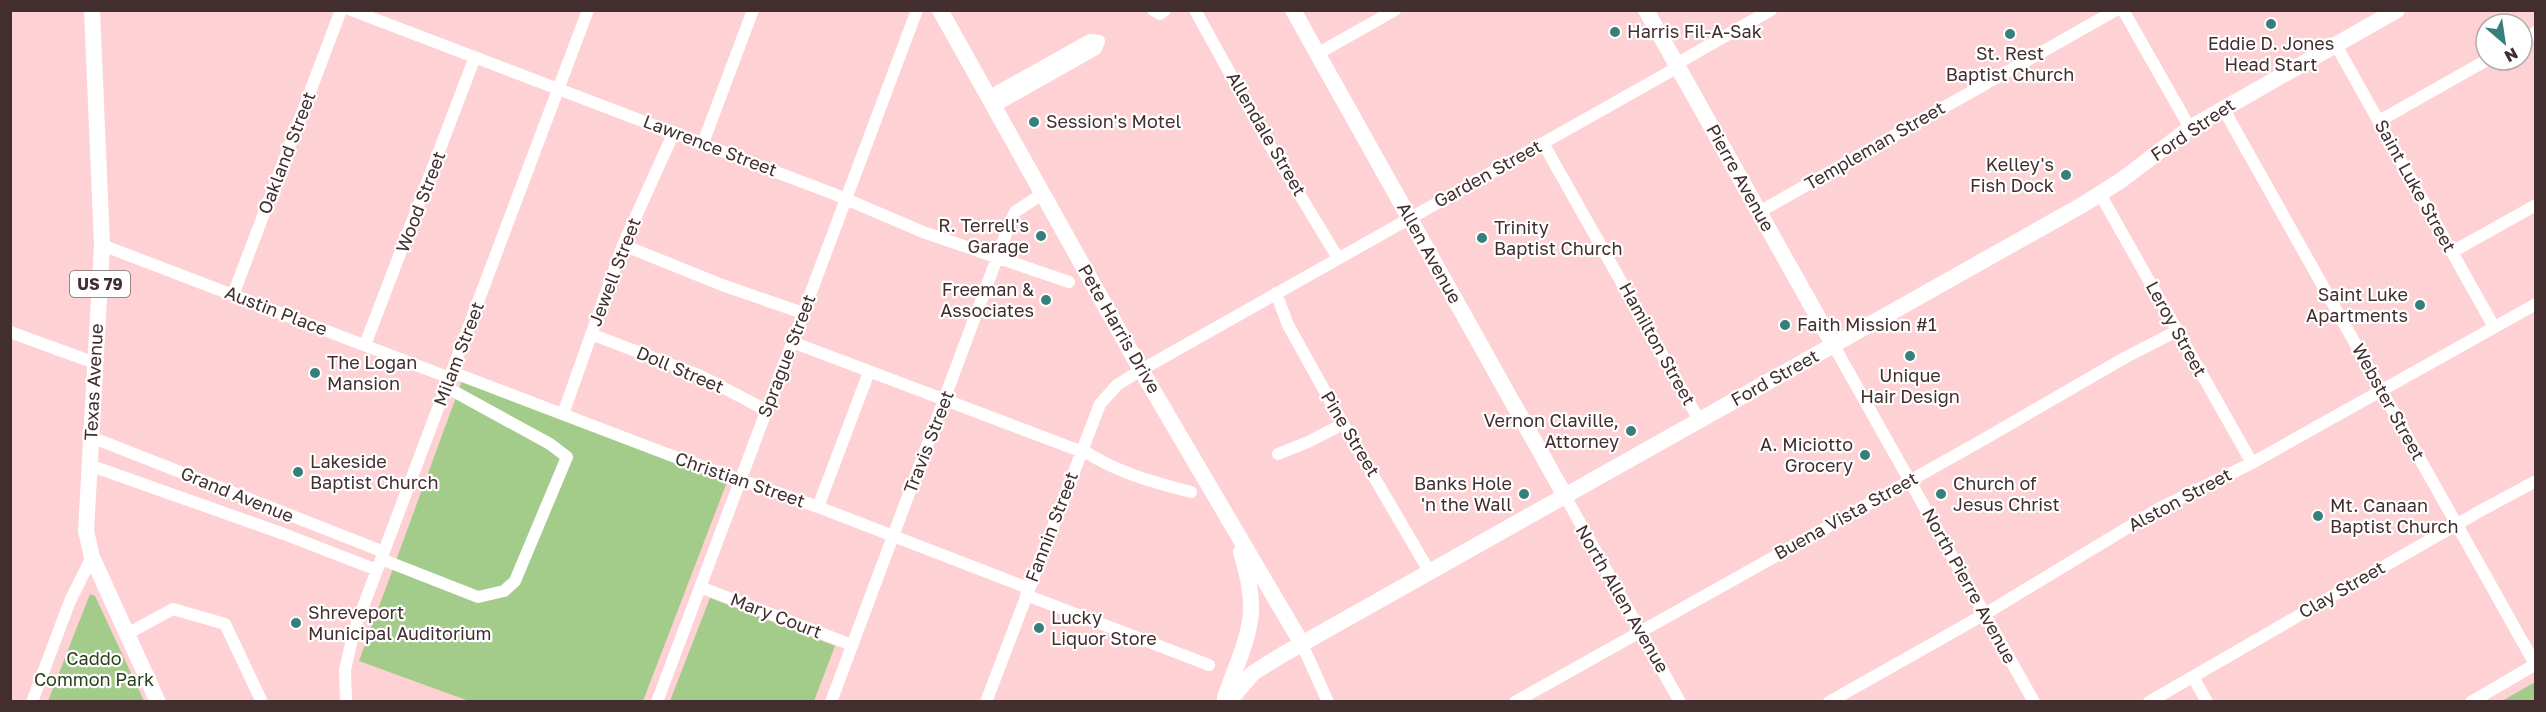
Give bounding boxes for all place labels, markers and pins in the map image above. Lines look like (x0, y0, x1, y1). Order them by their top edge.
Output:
marker: Eddie D. Jones Head Start (2264, 17, 2278, 31)
place label: Harris Fil-A-Sak (1627, 20, 1762, 42)
marker: Harris Fil-A-Sak (1608, 25, 1622, 39)
marker: St. Rest Baptist Church (2003, 27, 2017, 41)
place label: Eddie D. Jones Head Start (2208, 32, 2334, 75)
place label: St. Rest Baptist Church (1946, 42, 2074, 85)
place label: Session's Motel (1046, 110, 1181, 132)
marker: Session's Motel (1027, 115, 1041, 129)
place label: Kelley's Fish Dock (1970, 153, 2054, 196)
marker: Kelley's Fish Dock (2059, 168, 2073, 182)
place label: R. Terrell's Garage (938, 214, 1029, 257)
place label: Trinity Baptist Church (1494, 216, 1622, 259)
marker: R. Terrell's Garage (1034, 229, 1048, 243)
marker: Trinity Baptist Church (1475, 231, 1489, 245)
place label: Freeman & Associates (940, 278, 1034, 321)
place label: Saint Luke Apartments (2306, 283, 2408, 326)
marker: Freeman & Associates (1039, 293, 1053, 307)
marker: Saint Luke Apartments (2413, 298, 2427, 312)
place label: Faith Mission #1 (1797, 313, 1937, 335)
marker: Faith Mission #1 (1778, 318, 1792, 332)
marker: Unique Hair Design (1903, 349, 1917, 363)
place label: The Logan Mansion (327, 351, 417, 394)
place label: Unique Hair Design (1860, 364, 1960, 407)
marker: The Logan Mansion (308, 366, 322, 380)
place label: Vernon Claville, Attorney (1484, 409, 1619, 452)
marker: Vernon Claville, Attorney (1624, 424, 1638, 438)
place label: A. Miciotto Grocery (1760, 433, 1853, 476)
marker: A. Miciotto Grocery (1858, 448, 1872, 462)
place label: Lakeside Baptist Church (310, 450, 438, 493)
marker: Lakeside Baptist Church (291, 465, 305, 479)
place label: Banks Hole 'n the Wall (1414, 472, 1512, 515)
place label: Church of Jesus Christ (1953, 472, 2060, 515)
marker: Banks Hole 'n the Wall (1517, 487, 1531, 501)
marker: Church of Jesus Christ (1934, 487, 1948, 501)
place label: Mt. Canaan Baptist Church (2330, 494, 2458, 537)
marker: Mt. Canaan Baptist Church (2311, 509, 2325, 523)
place label: Shreveport Municipal Auditorium (308, 601, 492, 644)
place label: Lucky Liquor Store (1051, 606, 1157, 649)
marker: Shreveport Municipal Auditorium (289, 616, 303, 630)
marker: Lucky Liquor Store (1032, 621, 1046, 635)

